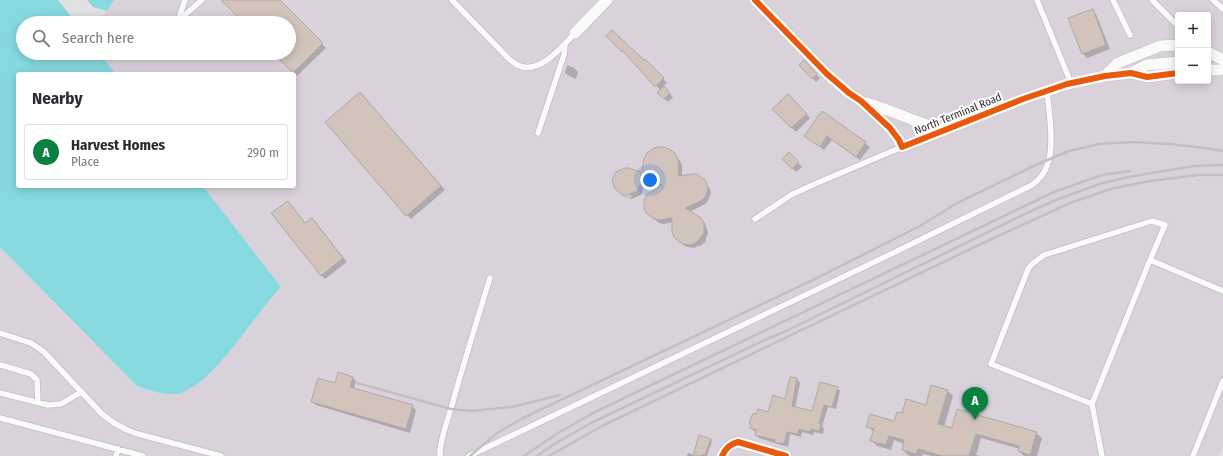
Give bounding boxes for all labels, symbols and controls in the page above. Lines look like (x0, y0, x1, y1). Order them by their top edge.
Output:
map controls (1175, 12, 1211, 84)
button: + (1175, 12, 1211, 48)
search box (16, 16, 296, 60)
icon: search (30, 27, 52, 49)
text: Search here (62, 29, 134, 47)
button: − (1175, 48, 1211, 84)
text: Nearby (32, 88, 83, 109)
street label: North Terminal Road (913, 91, 1003, 137)
text: Harvest Homes (71, 136, 165, 154)
text: A (42, 145, 50, 160)
text: 290 m (247, 145, 279, 160)
text: Place (71, 154, 99, 169)
your location (640, 170, 660, 190)
pin: A (962, 387, 988, 420)

